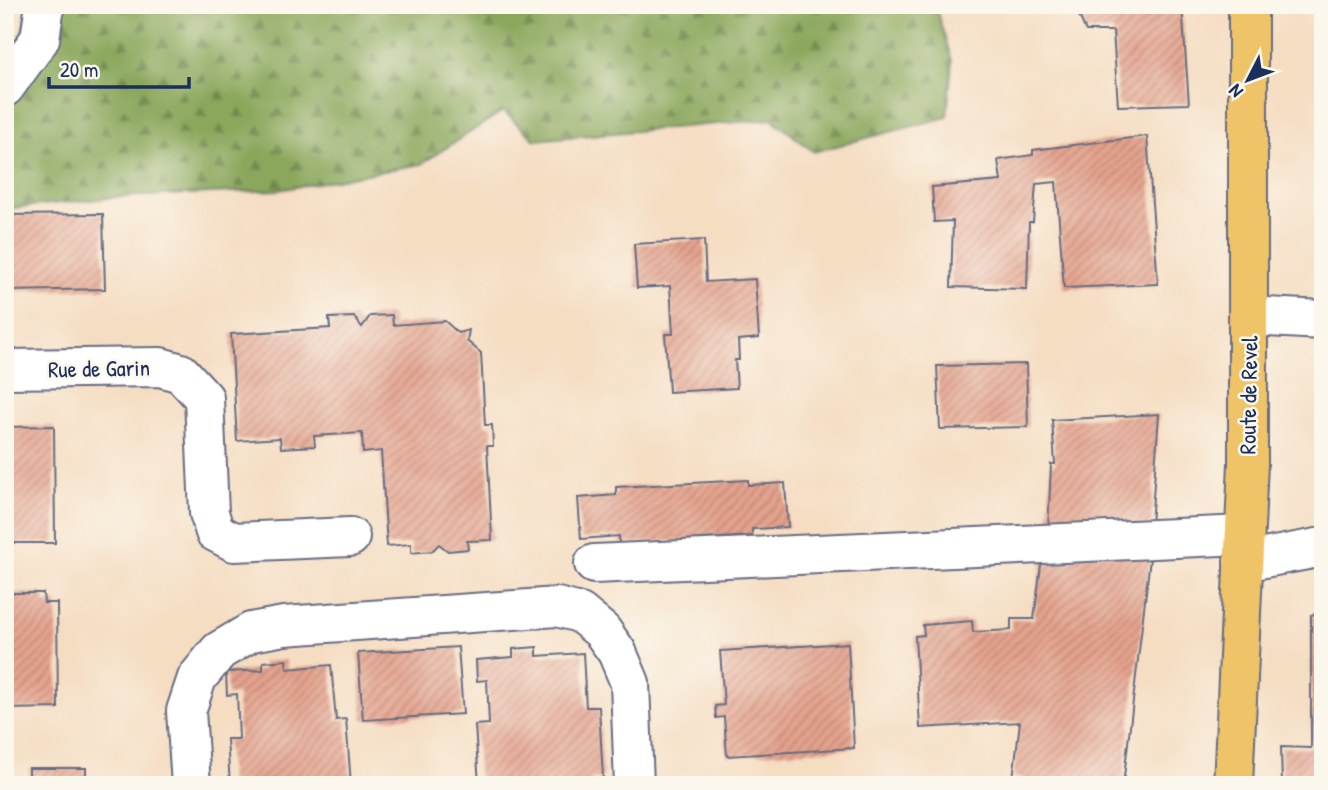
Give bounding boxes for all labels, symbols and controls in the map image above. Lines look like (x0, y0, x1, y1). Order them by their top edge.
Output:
scale bar (49, 46, 189, 90)
north arrow (1212, 46, 1282, 116)
text: 20 m (60, 55, 98, 84)
text: N (1222, 79, 1248, 104)
street label: Route de Revel (1231, 334, 1265, 455)
street label: Rue de Garin (48, 352, 150, 384)

